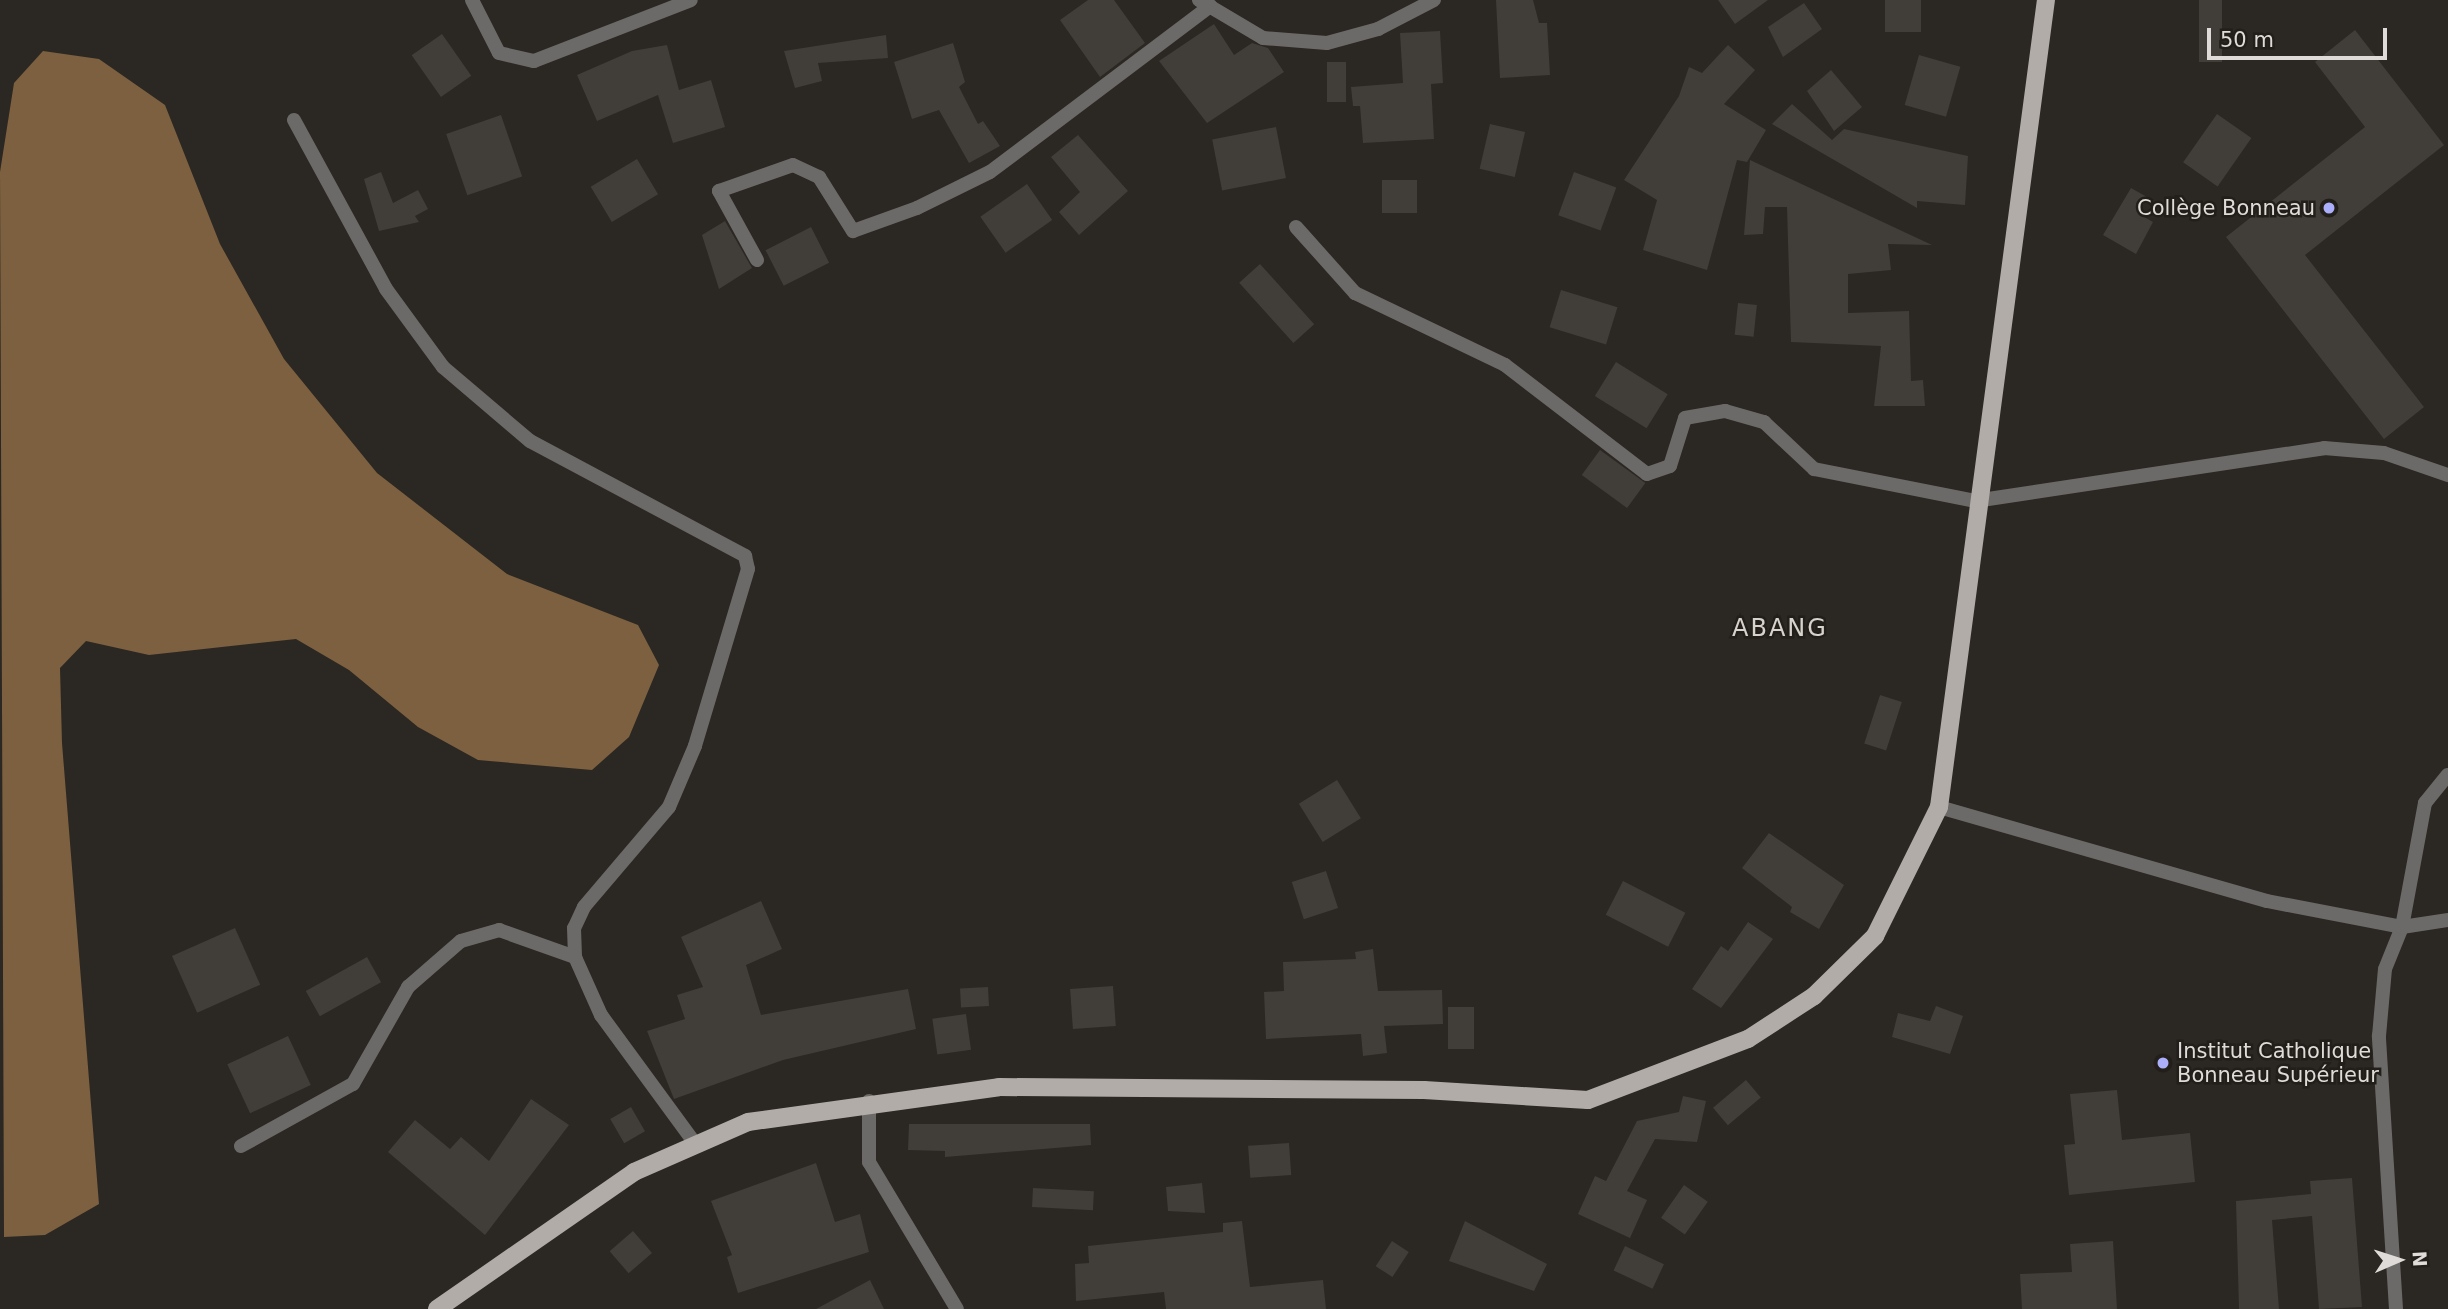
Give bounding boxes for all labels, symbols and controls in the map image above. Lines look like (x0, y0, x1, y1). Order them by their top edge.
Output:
scale bar (2210, 14, 2390, 58)
text: 50 m (2220, 28, 2274, 52)
place label: Collège Bonneau (2137, 195, 2315, 221)
marker: Collège Bonneau (2321, 200, 2337, 216)
district label: ABANG (1733, 615, 1827, 643)
place label: Institut Catholique Bonneau Supérieur (2177, 1038, 2379, 1088)
marker: Institut Catholique Bonneau Supérieur (2155, 1055, 2171, 1071)
north arrow (2364, 1225, 2434, 1295)
text: N (2409, 1250, 2431, 1267)

